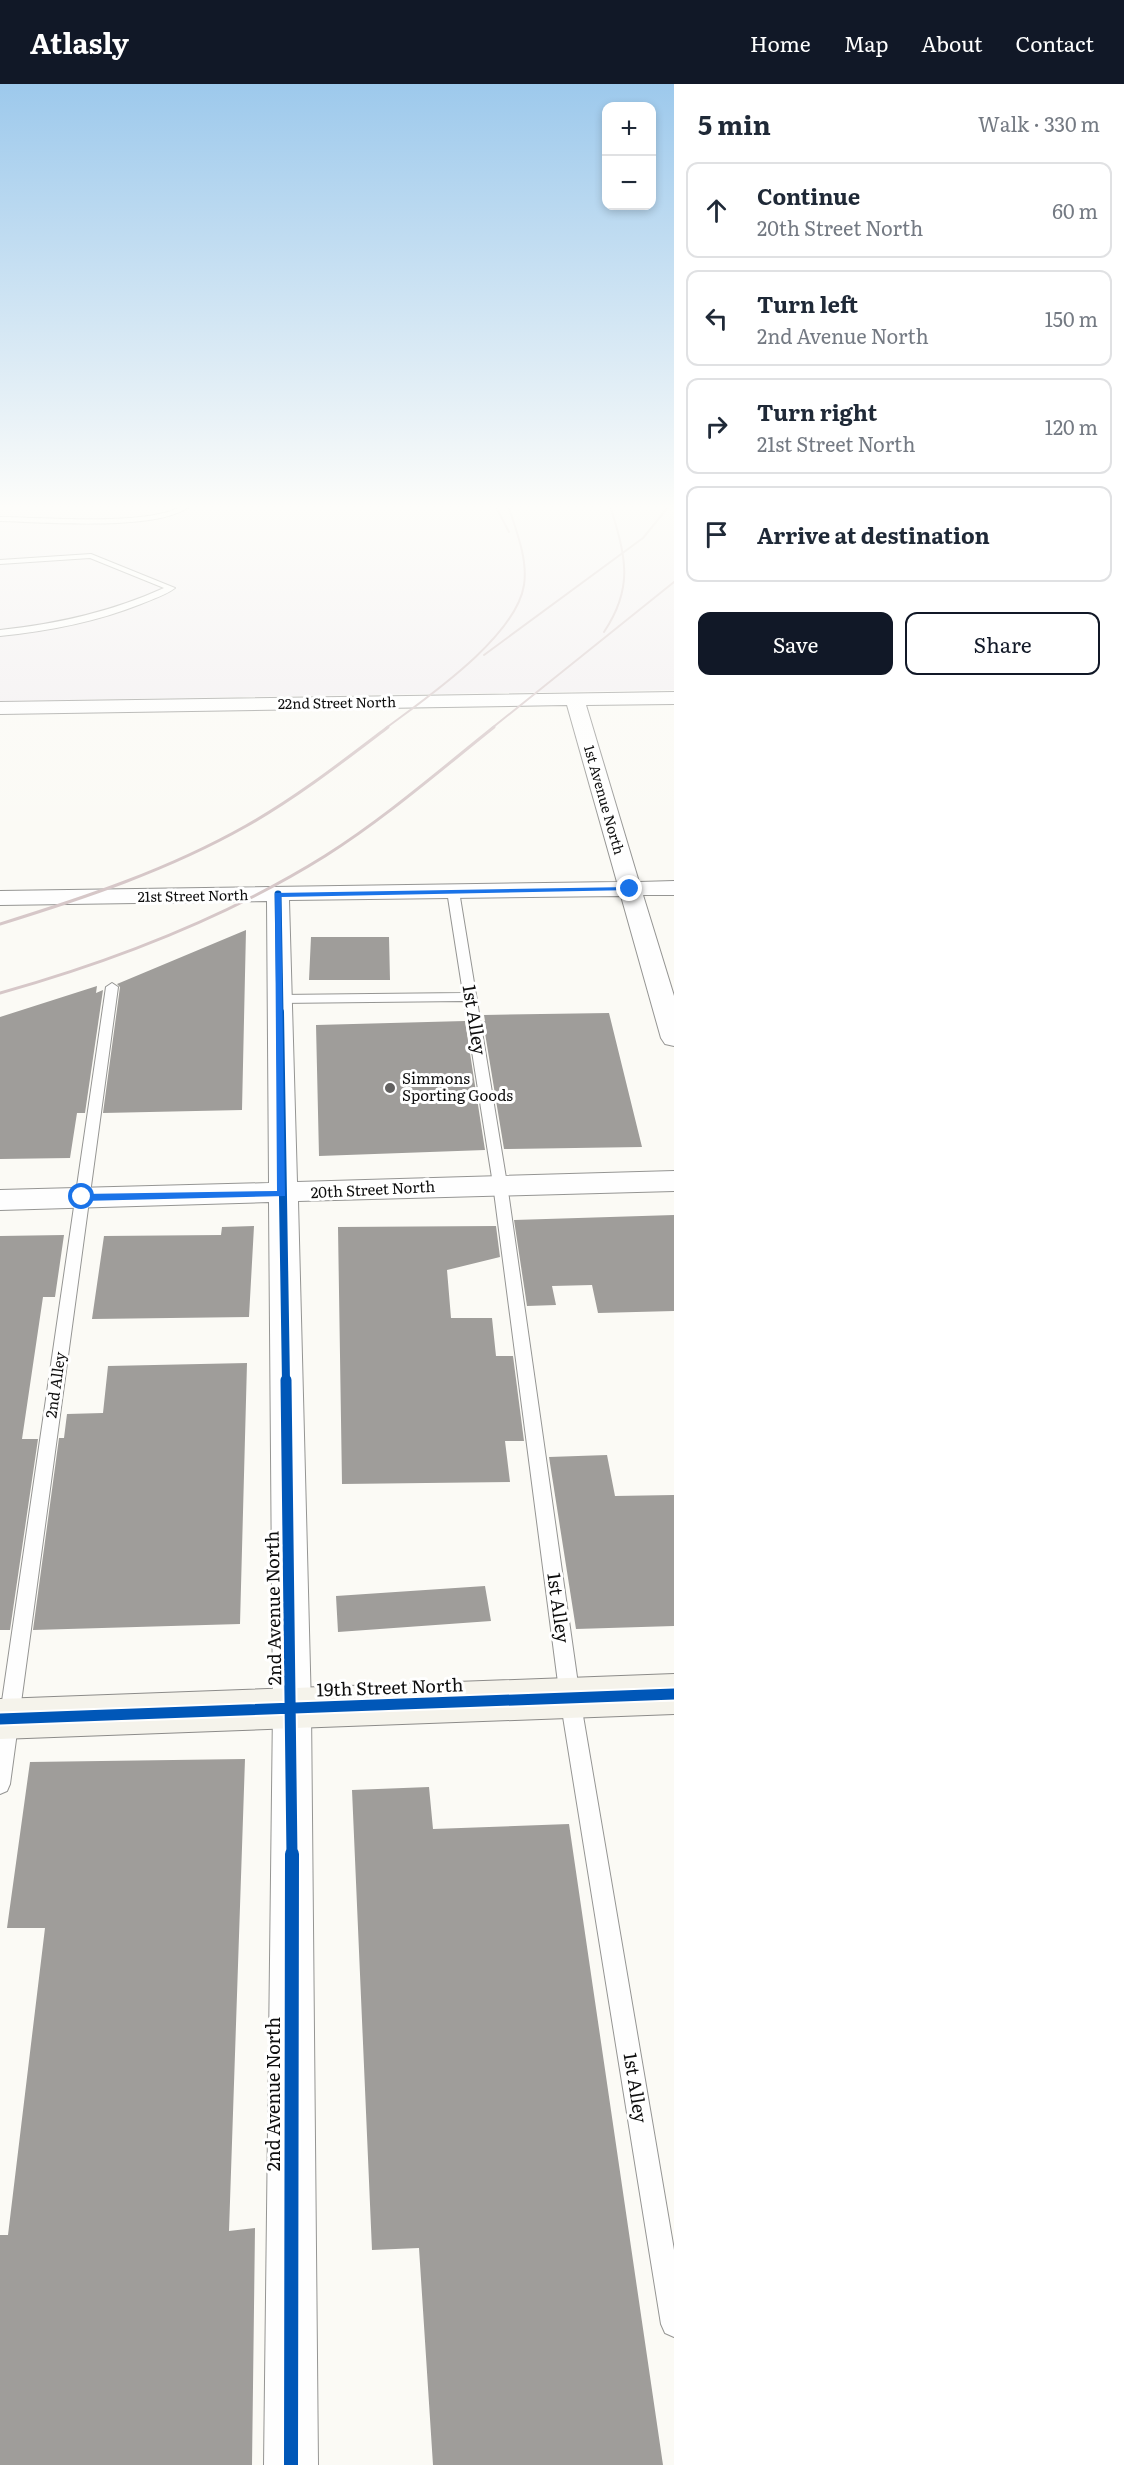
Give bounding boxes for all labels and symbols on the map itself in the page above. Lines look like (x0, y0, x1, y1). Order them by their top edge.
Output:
street label: 22nd Street North (278, 691, 396, 713)
street label: 1st Avenue North (580, 743, 630, 857)
route end (616, 875, 642, 901)
street label: 21st Street North (137, 884, 249, 906)
street label: 1st Alley (457, 983, 494, 1057)
place label: Simmons Sporting Goods (402, 1066, 513, 1106)
marker: Simmons Sporting Goods (383, 1081, 397, 1095)
street label: 20th Street North (310, 1174, 436, 1203)
route start (68, 1183, 94, 1209)
street label: 2nd Alley (38, 1350, 71, 1419)
street label: 2nd Avenue North (258, 1530, 287, 1686)
street label: 1st Alley (541, 1571, 578, 1645)
street label: 19th Street North (316, 1670, 464, 1703)
street label: 2nd Avenue North (259, 2017, 286, 2171)
street label: 1st Alley (618, 2051, 655, 2125)

